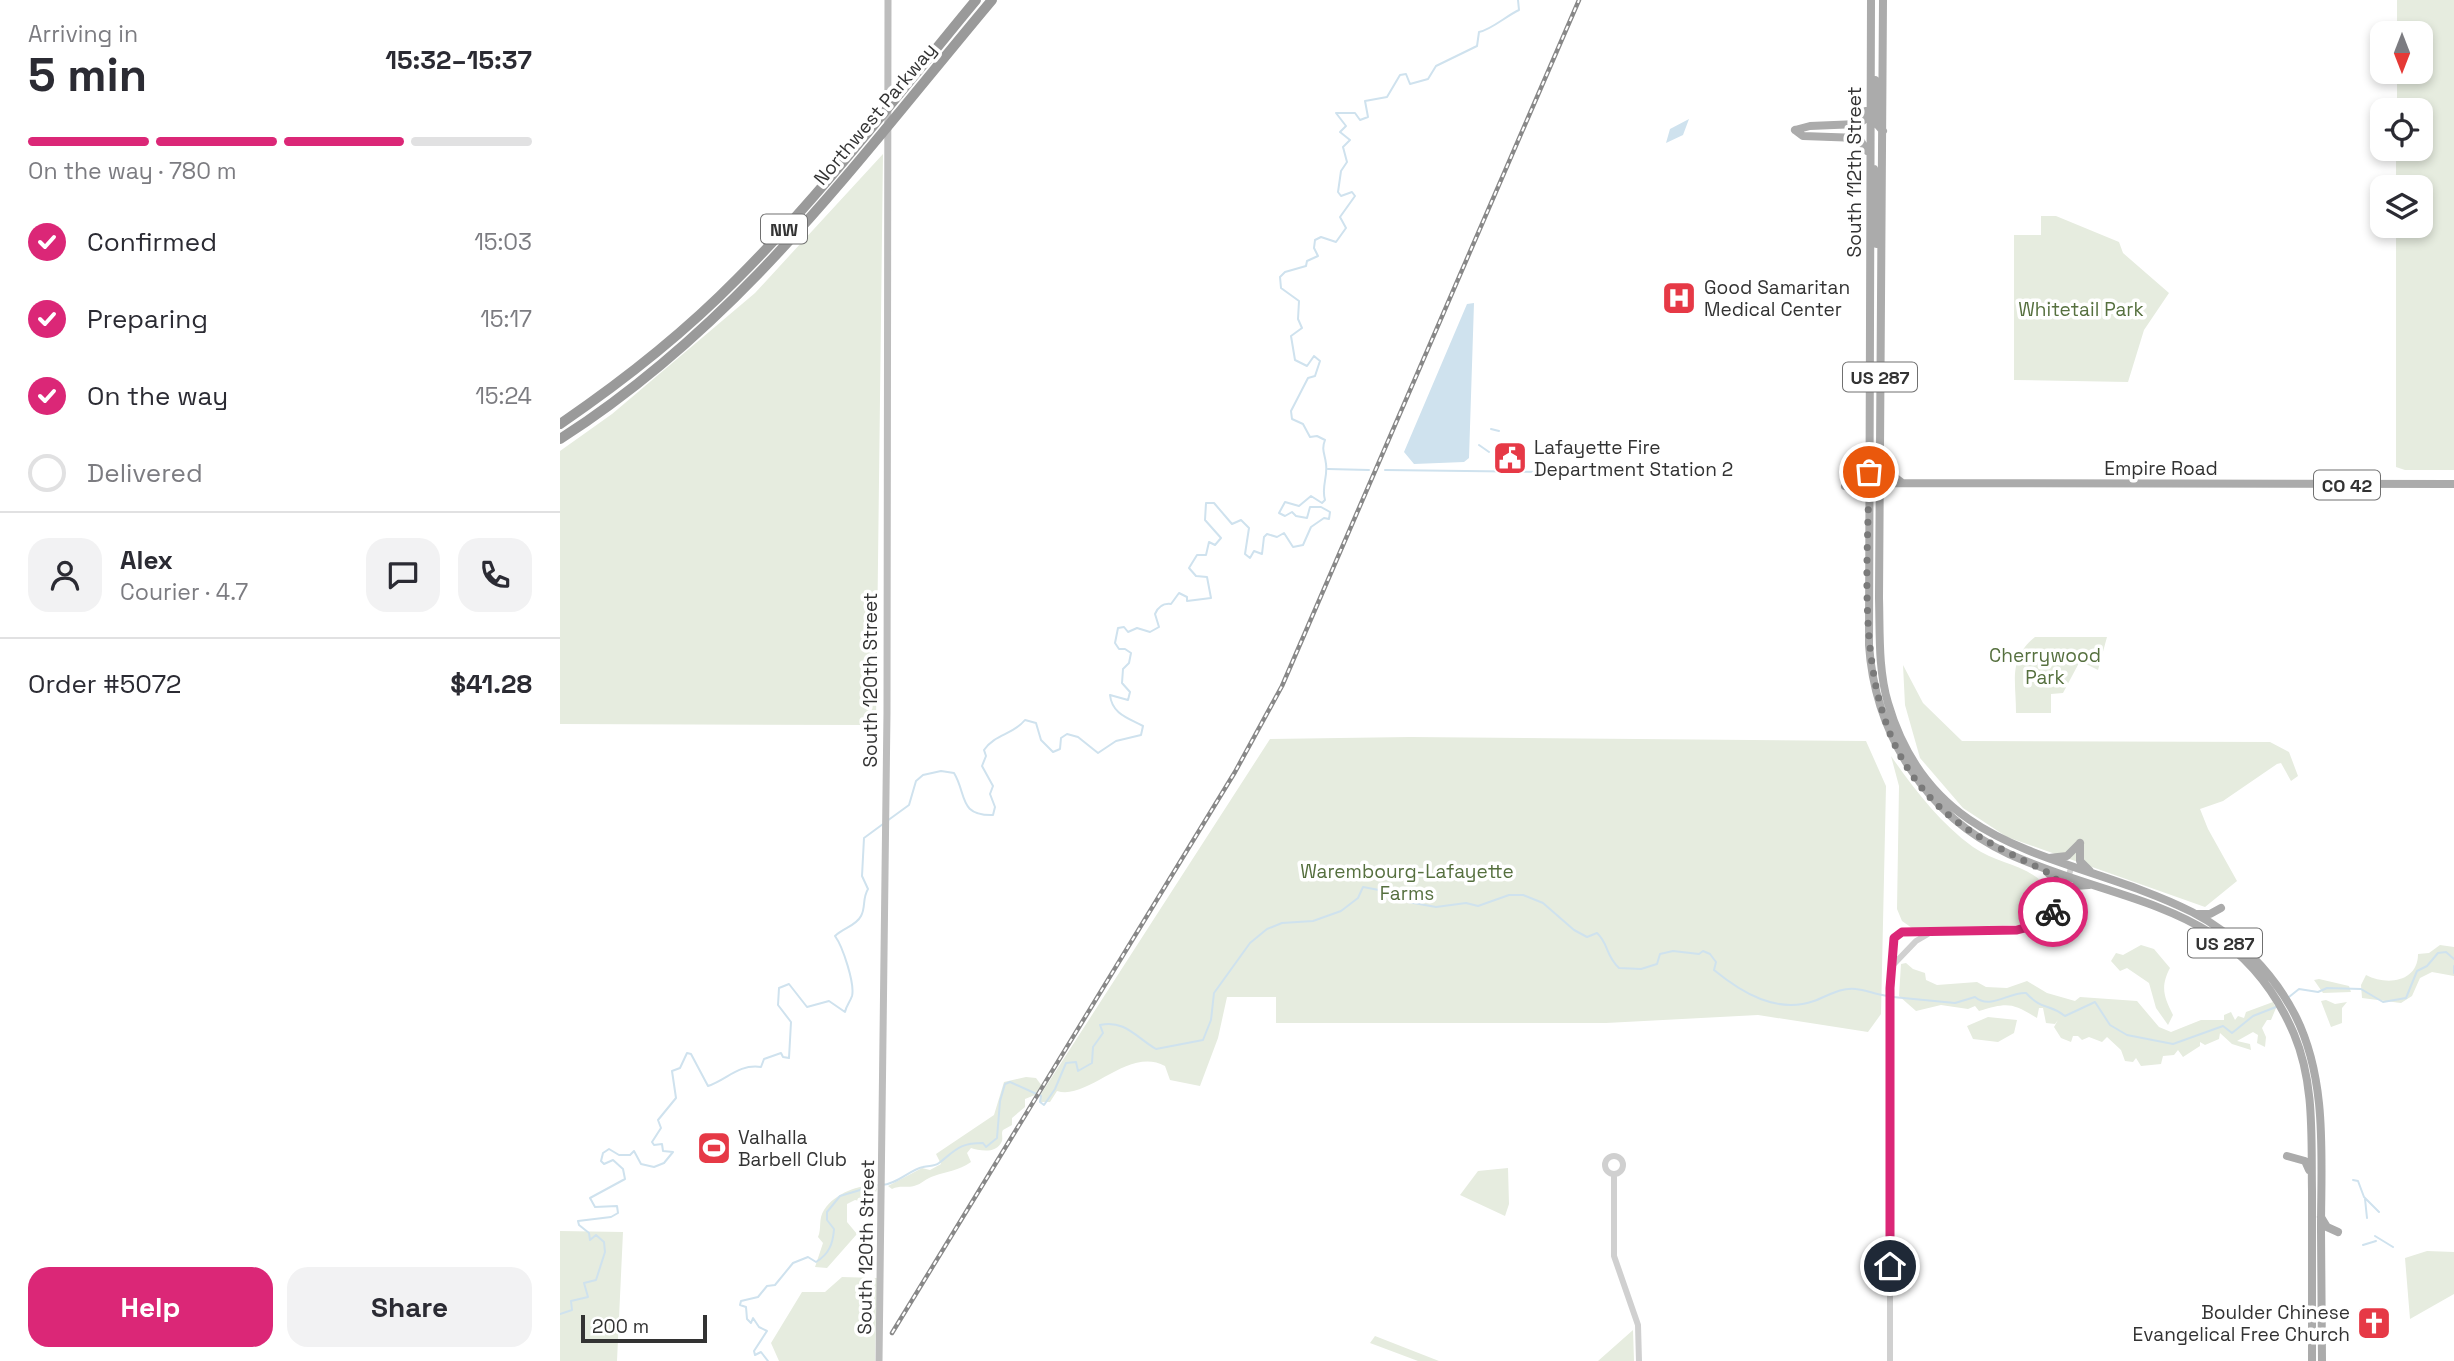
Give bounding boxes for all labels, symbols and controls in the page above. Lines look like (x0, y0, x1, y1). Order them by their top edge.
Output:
text: Arriving in (28, 19, 138, 49)
north arrow (2370, 21, 2432, 84)
map controls (2370, 21, 2433, 238)
street label: Northwest Parkway (808, 38, 942, 190)
text: 15:32–15:37 (385, 43, 532, 77)
text: 5 min (28, 46, 147, 104)
street label: South 112th Street (1842, 87, 1867, 257)
button: locate (2370, 98, 2433, 161)
text: On the way · 780 m (28, 156, 237, 186)
button: layers (2370, 175, 2433, 238)
road number: NW (761, 214, 807, 244)
icon: check (28, 223, 66, 261)
text: Confirmed (87, 225, 217, 259)
text: 15:03 (474, 227, 532, 257)
place label: Good Samaritan Medical Center (1704, 275, 1850, 322)
hospital icon: Good Samaritan Medical Center (1660, 279, 1698, 317)
park label: Whitetail Park (2018, 297, 2144, 322)
icon: check (28, 300, 66, 338)
text: Preparing (87, 302, 208, 336)
text: 15:17 (480, 304, 532, 334)
road number: US 287 (1843, 362, 1917, 391)
icon: check (28, 377, 66, 415)
text: On the way (87, 379, 228, 413)
text: 15:24 (475, 381, 532, 411)
place label: Lafayette Fire Department Station 2 (1534, 435, 1733, 482)
public building icon: Lafayette Fire Department Station 2 (1491, 439, 1529, 477)
pin (1839, 442, 1899, 502)
icon: bag (1850, 453, 1888, 491)
text: Delivered (87, 456, 203, 490)
street label: Empire Road (2104, 456, 2218, 481)
road number: CO 42 (2314, 471, 2380, 500)
button: person (28, 538, 102, 612)
button: chat (366, 538, 440, 612)
button: phone (458, 538, 532, 612)
text: Alex (120, 543, 173, 577)
text: Courier · 4.7 (120, 577, 248, 607)
street label: South 120th Street (858, 592, 883, 768)
park label: Cherrywood Park (1989, 643, 2101, 690)
text: Order #5072 (28, 667, 182, 701)
text: $41.28 (450, 667, 532, 701)
park label: Warembourg-Lafayette Farms (1300, 859, 1514, 906)
courier (2018, 877, 2088, 947)
icon: bike (2034, 893, 2072, 931)
road number: US 287 (2188, 928, 2262, 958)
place label: Valhalla Barbell Club (738, 1125, 847, 1172)
sports icon: Valhalla Barbell Club (695, 1129, 733, 1167)
street label: South 120th Street (852, 1159, 880, 1335)
pin (1860, 1236, 1920, 1296)
icon: home (1871, 1247, 1909, 1285)
button: Help (28, 1267, 273, 1347)
button: Share (287, 1267, 532, 1347)
place label: Boulder Chinese Evangelical Free Church (2133, 1300, 2350, 1347)
church icon: Boulder Chinese Evangelical Free Church (2355, 1304, 2393, 1342)
scale bar (581, 1312, 707, 1344)
text: 200 m (592, 1314, 649, 1339)

